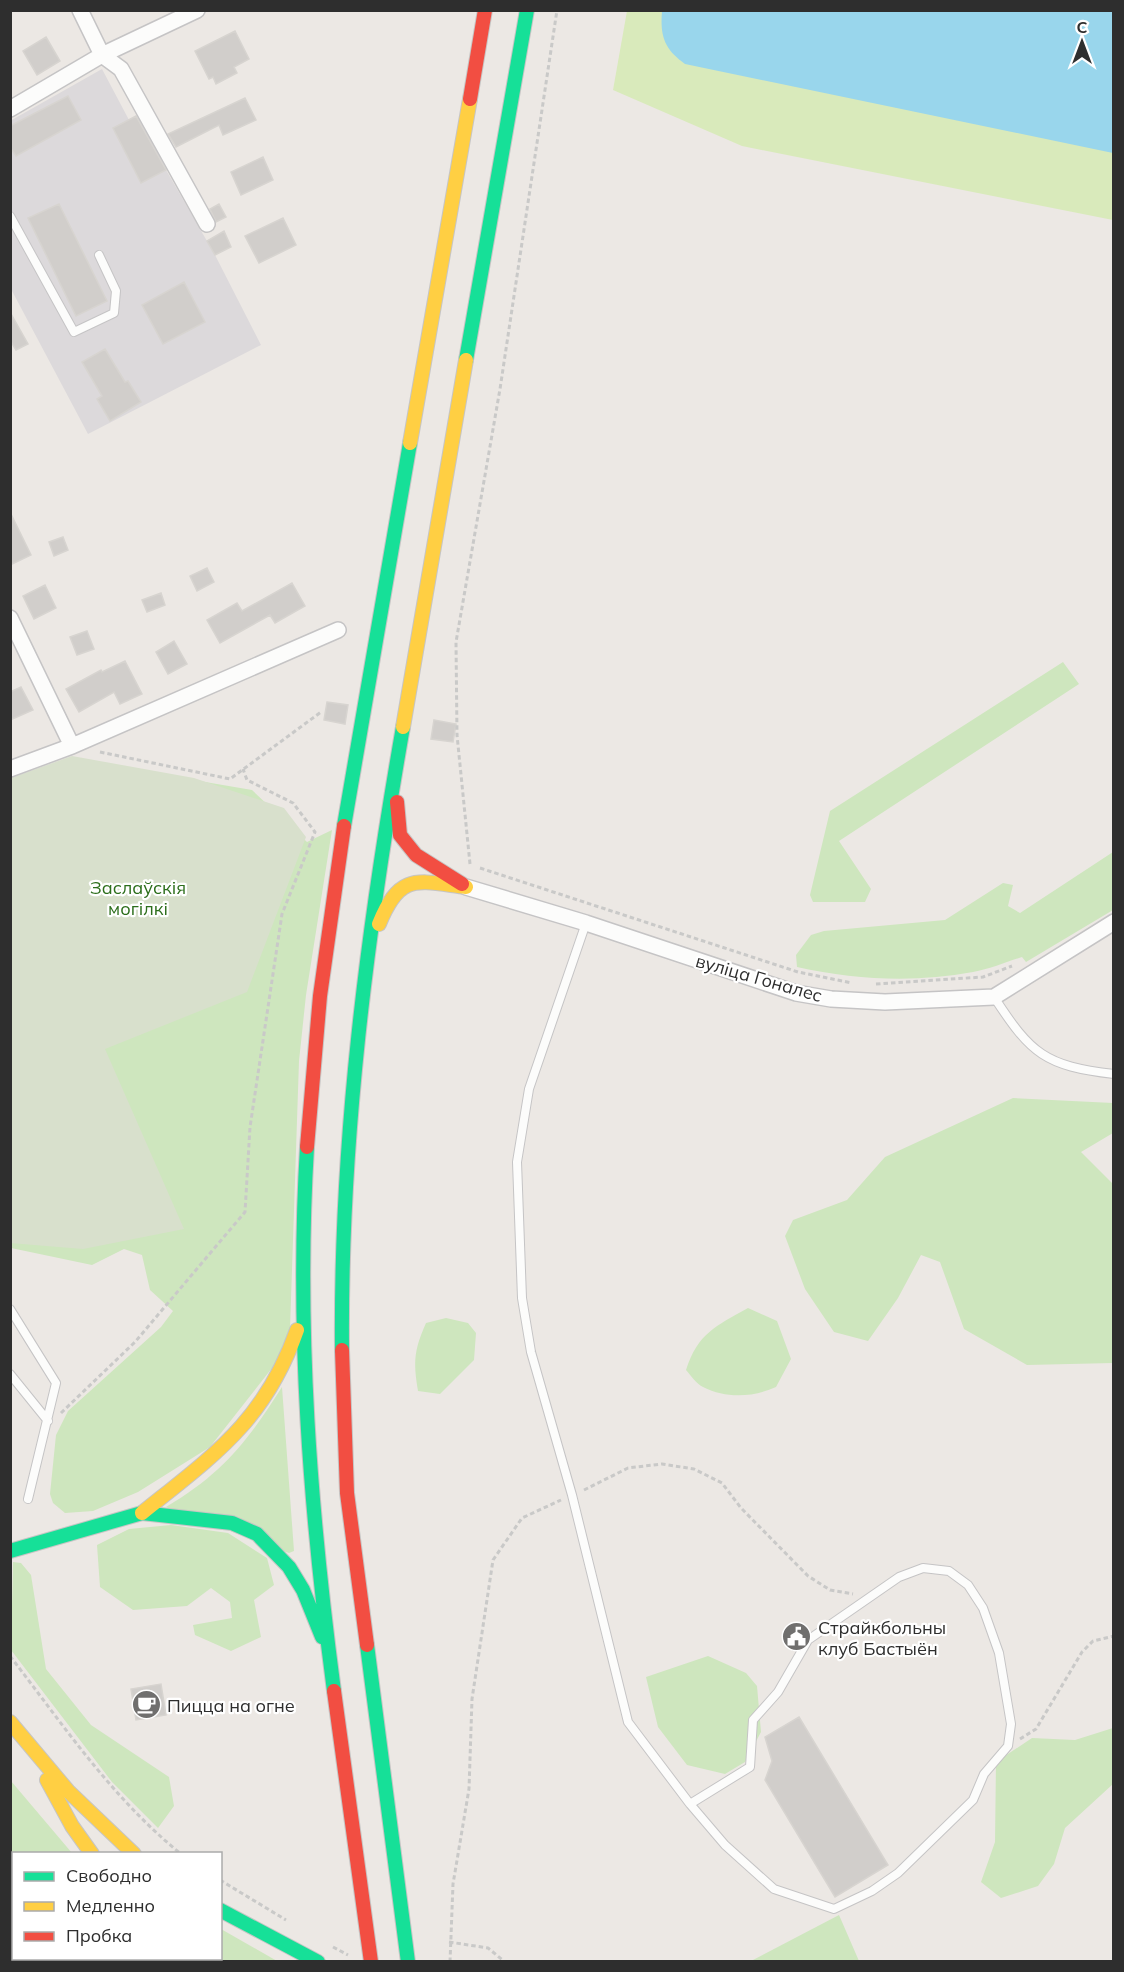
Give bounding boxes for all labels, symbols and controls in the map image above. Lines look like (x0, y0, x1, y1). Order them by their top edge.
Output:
north arrow (1052, 12, 1112, 72)
text: С (1077, 17, 1088, 37)
park label: Заслаўскія могілкі (90, 876, 186, 920)
street label: вуліца Гоналес (693, 949, 825, 1007)
place label: Страйкбольны клуб Бастыён (818, 1616, 946, 1660)
public building icon: Страйкбольны клуб Бастыён (781, 1621, 813, 1653)
cafe icon: Пицца на огне (130, 1689, 162, 1721)
place label: Пицца на огне (167, 1694, 295, 1717)
legend (12, 1852, 222, 1960)
text: Свободно (66, 1864, 152, 1887)
text: Медленно (66, 1894, 155, 1917)
text: Пробка (66, 1924, 132, 1947)

